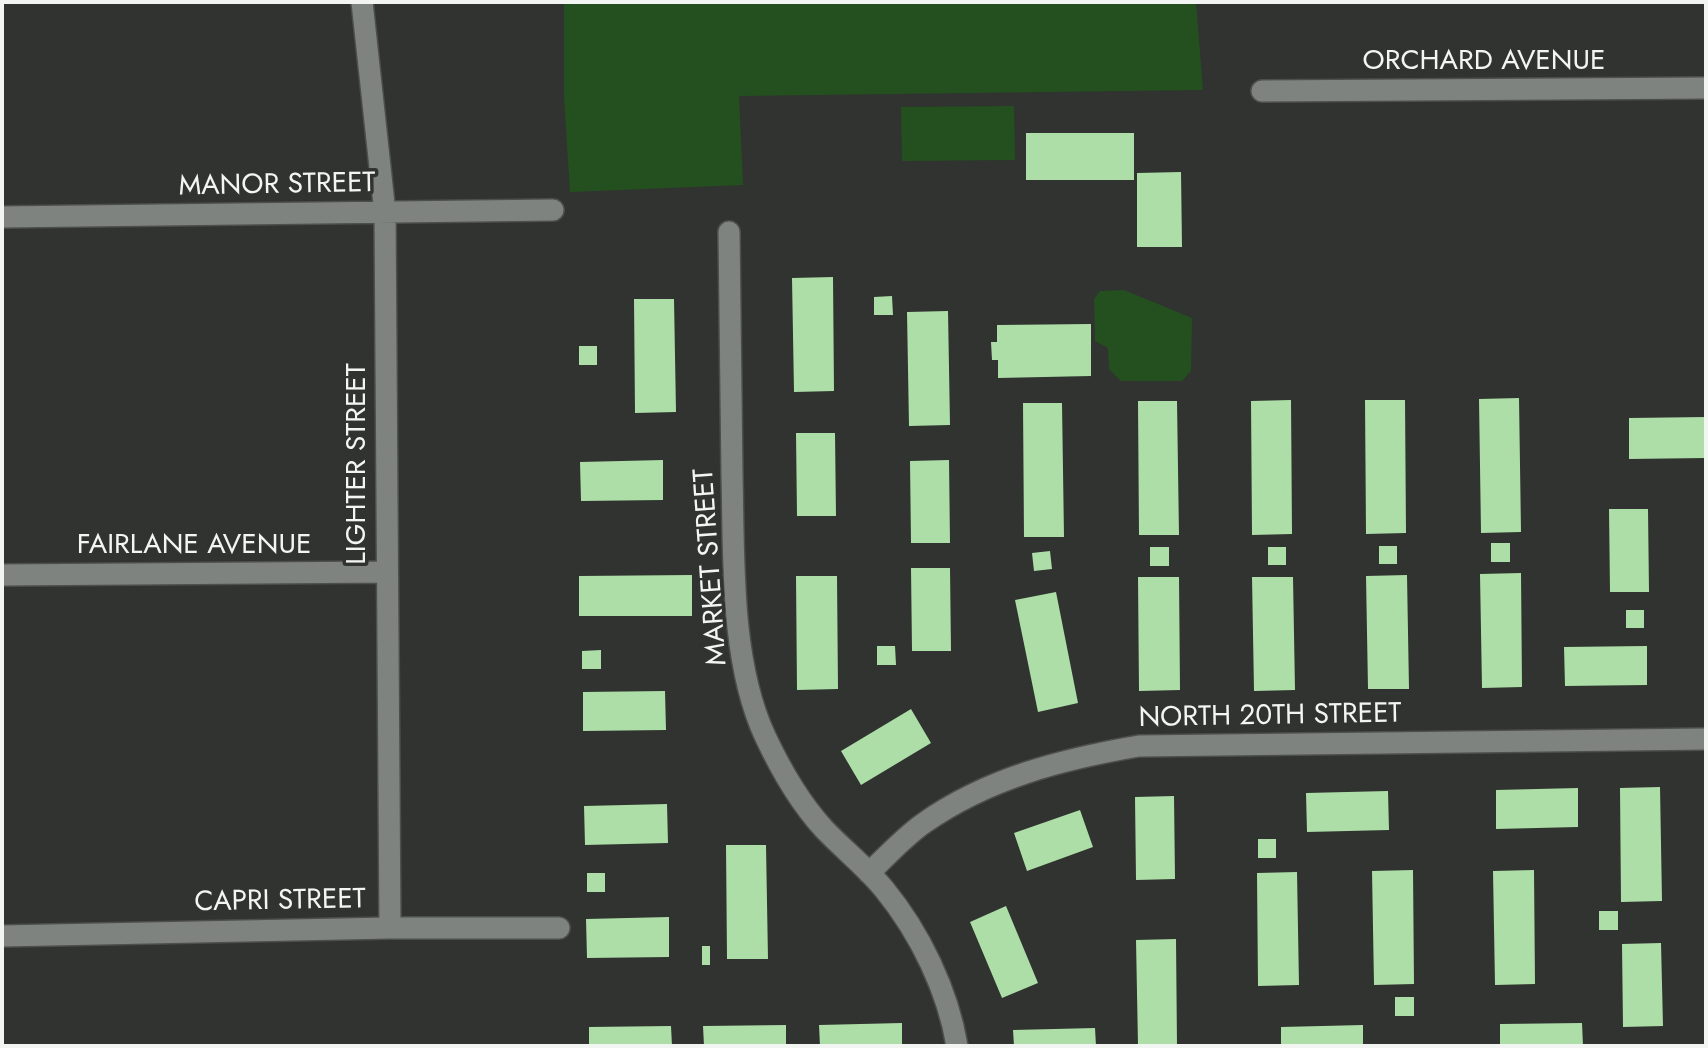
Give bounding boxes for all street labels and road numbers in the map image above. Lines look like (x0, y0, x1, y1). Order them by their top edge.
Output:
street label: ORCHARD AVENUE (1363, 45, 1605, 79)
street label: MANOR STREET (178, 167, 376, 205)
street label: LIGHTER STREET (341, 363, 375, 565)
street label: MARKET STREET (688, 467, 736, 667)
street label: FAIRLANE AVENUE (77, 529, 311, 563)
street label: NORTH 20TH STREET (1138, 698, 1402, 736)
street label: CAPRI STREET (194, 884, 366, 920)

